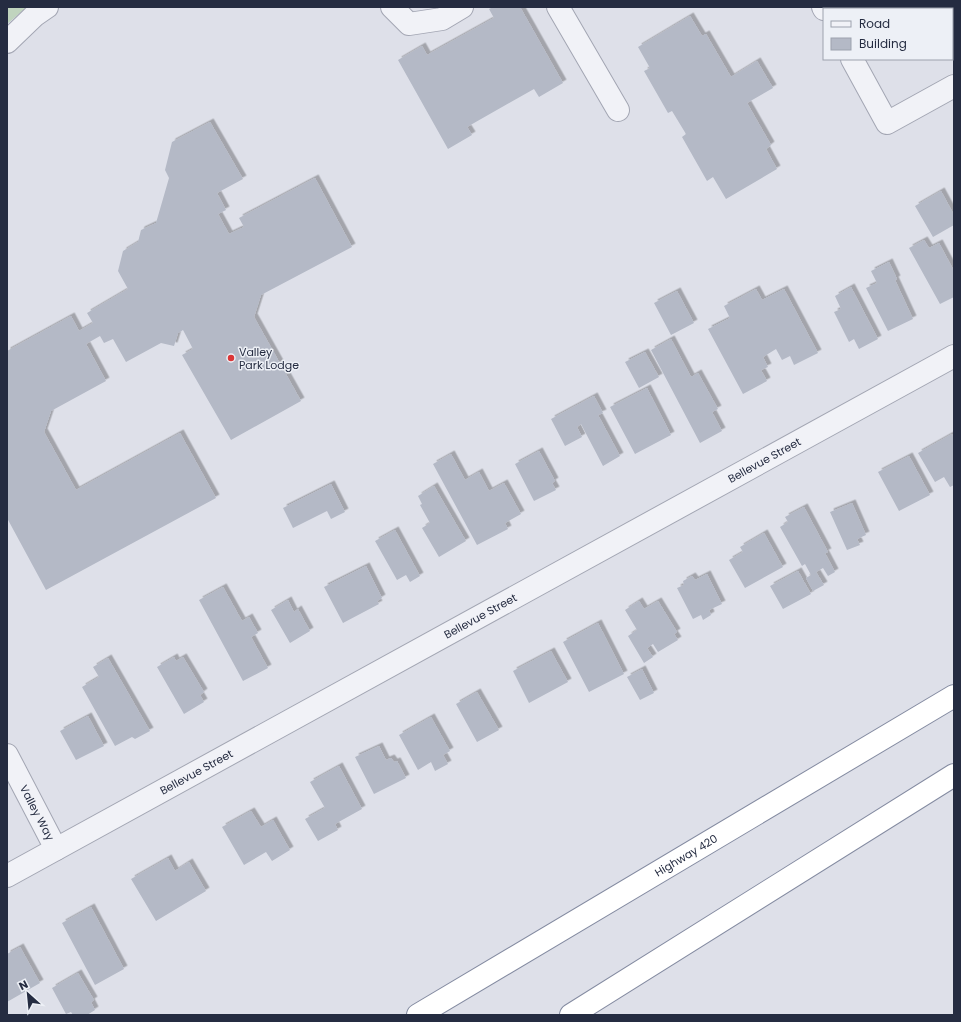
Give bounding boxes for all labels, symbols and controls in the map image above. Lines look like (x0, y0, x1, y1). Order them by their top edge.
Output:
legend (823, 8, 953, 60)
text: Road (859, 15, 890, 32)
text: Building (859, 35, 907, 52)
place label: Valley Park Lodge (239, 344, 299, 373)
marker: Valley Park Lodge (226, 353, 236, 363)
street label: Bellevue Street (725, 434, 804, 487)
street label: Bellevue Street (441, 590, 520, 643)
street label: Bellevue Street (157, 746, 236, 799)
street label: Valley Way (16, 782, 59, 844)
street label: Highway 420 (652, 830, 721, 880)
north arrow (8, 974, 48, 1014)
text: N (16, 976, 31, 994)

